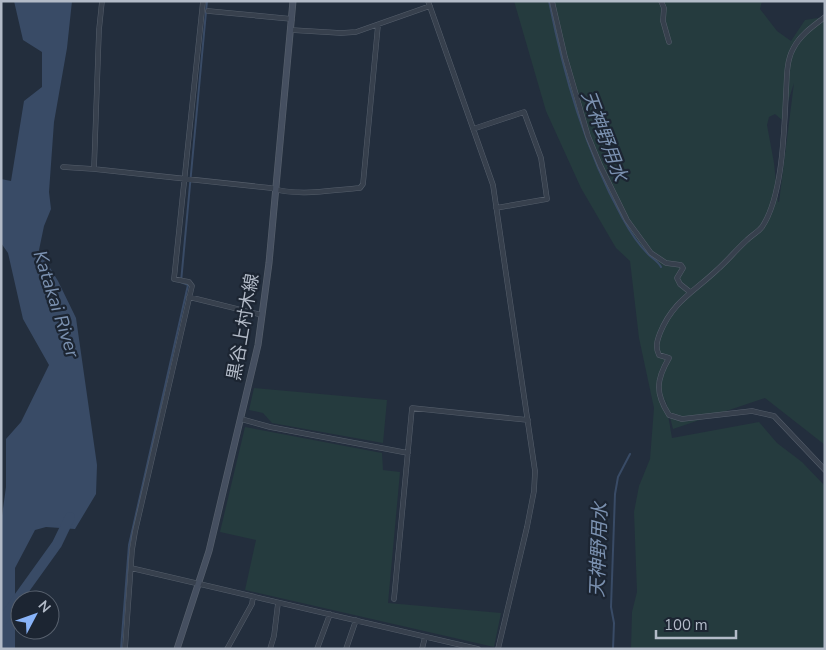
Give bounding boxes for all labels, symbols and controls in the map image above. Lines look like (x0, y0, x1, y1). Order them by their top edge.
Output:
water label: 天神野用水 (575, 87, 634, 187)
water label: Katakai River (26, 247, 86, 362)
street label: 黒谷上村木線 (222, 272, 264, 382)
water label: 天神野用水 (584, 500, 614, 598)
north arrow (10, 590, 60, 640)
text: N (34, 597, 55, 617)
scale bar (656, 608, 736, 640)
text: 100 m (664, 615, 708, 635)

